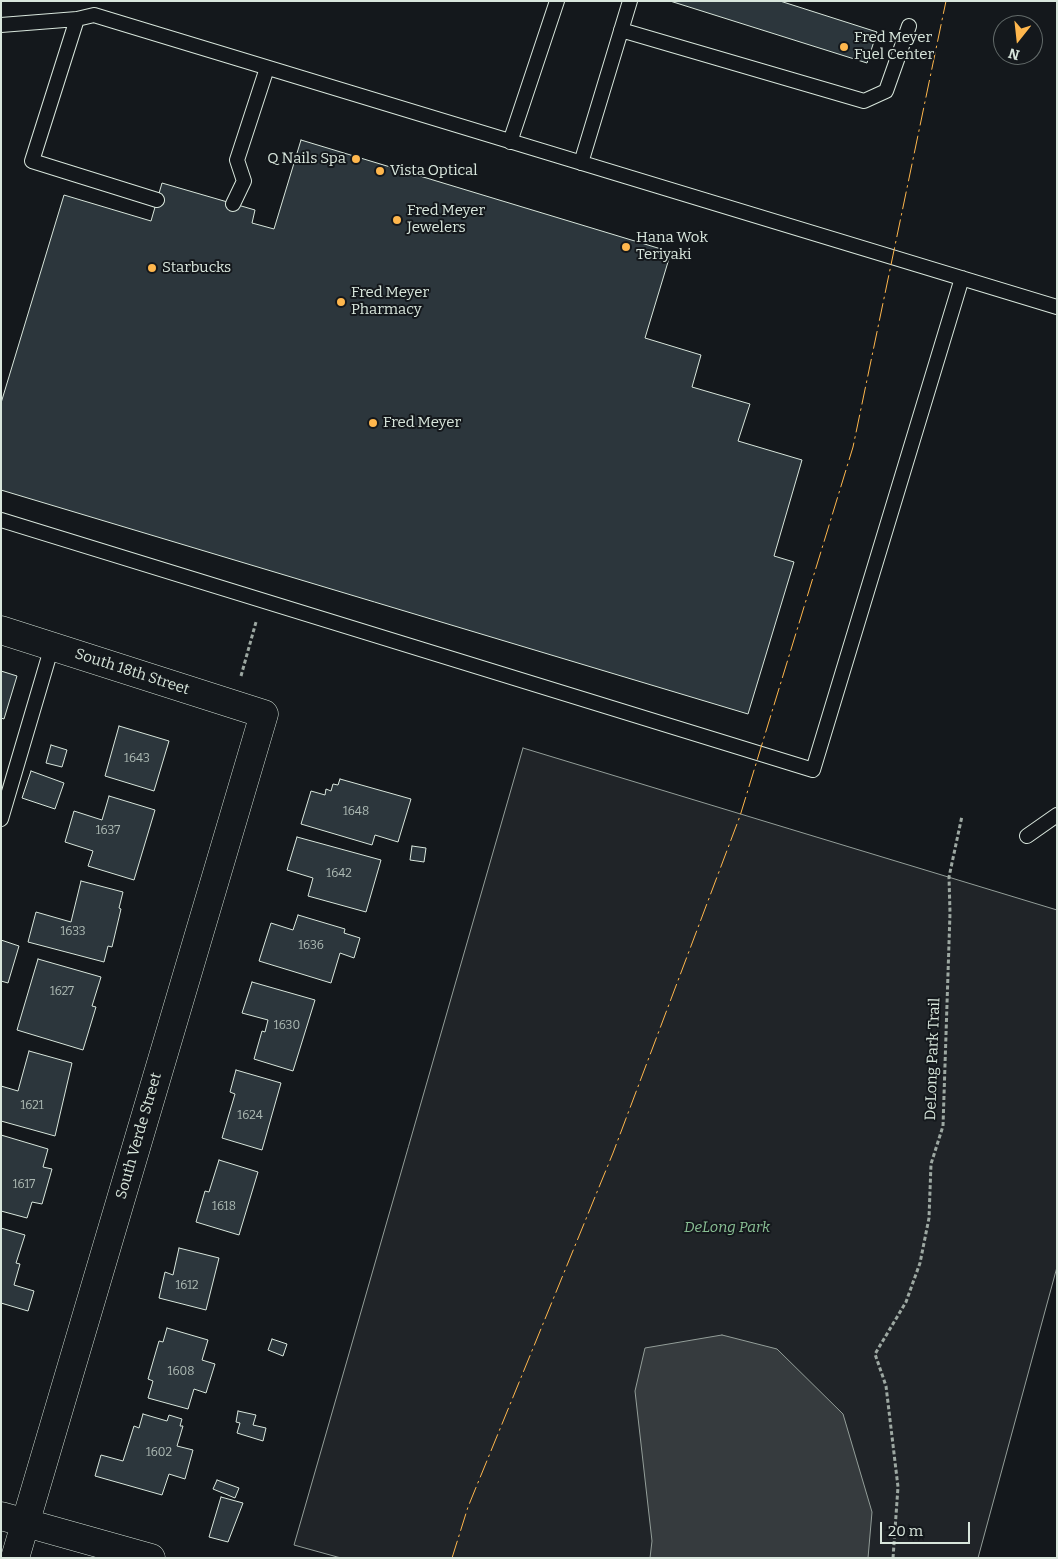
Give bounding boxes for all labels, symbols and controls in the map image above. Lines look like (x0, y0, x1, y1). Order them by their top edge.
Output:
north arrow (993, 15, 1043, 65)
place label: Fred Meyer Fuel Center (854, 29, 934, 64)
marker: Fred Meyer Fuel Center (838, 41, 850, 53)
text: N (1006, 44, 1022, 64)
place label: Q Nails Spa (267, 150, 346, 168)
marker: Q Nails Spa (350, 153, 362, 165)
place label: Vista Optical (390, 162, 478, 180)
marker: Vista Optical (374, 165, 386, 177)
place label: Fred Meyer Jewelers (407, 202, 485, 237)
marker: Fred Meyer Jewelers (391, 214, 403, 226)
place label: Hana Wok Teriyaki (636, 229, 708, 264)
marker: Hana Wok Teriyaki (620, 241, 632, 253)
place label: Starbucks (162, 259, 231, 277)
marker: Starbucks (146, 262, 158, 274)
place label: Fred Meyer Pharmacy (351, 284, 429, 319)
marker: Fred Meyer Pharmacy (335, 296, 347, 308)
place label: Fred Meyer (383, 414, 461, 432)
marker: Fred Meyer (367, 417, 379, 429)
street label: South 18th Street (73, 645, 191, 699)
house number: 1643 (124, 752, 150, 766)
house number: 1648 (343, 805, 369, 819)
house number: 1637 (96, 824, 120, 838)
house number: 1642 (326, 867, 352, 881)
house number: 1633 (60, 925, 86, 939)
house number: 1636 (298, 939, 324, 953)
house number: 1627 (50, 985, 74, 999)
street label: DeLong Park Trail (922, 997, 944, 1121)
house number: 1630 (274, 1019, 300, 1033)
street label: South Verde Street (112, 1071, 166, 1201)
house number: 1621 (20, 1099, 44, 1113)
house number: 1624 (237, 1109, 263, 1123)
house number: 1617 (13, 1178, 35, 1192)
house number: 1618 (212, 1200, 236, 1214)
park label: DeLong Park (684, 1219, 770, 1237)
house number: 1612 (175, 1279, 199, 1293)
house number: 1608 (168, 1365, 194, 1379)
house number: 1602 (146, 1446, 172, 1460)
scale bar (883, 1512, 973, 1544)
text: 20 m (888, 1522, 923, 1540)

